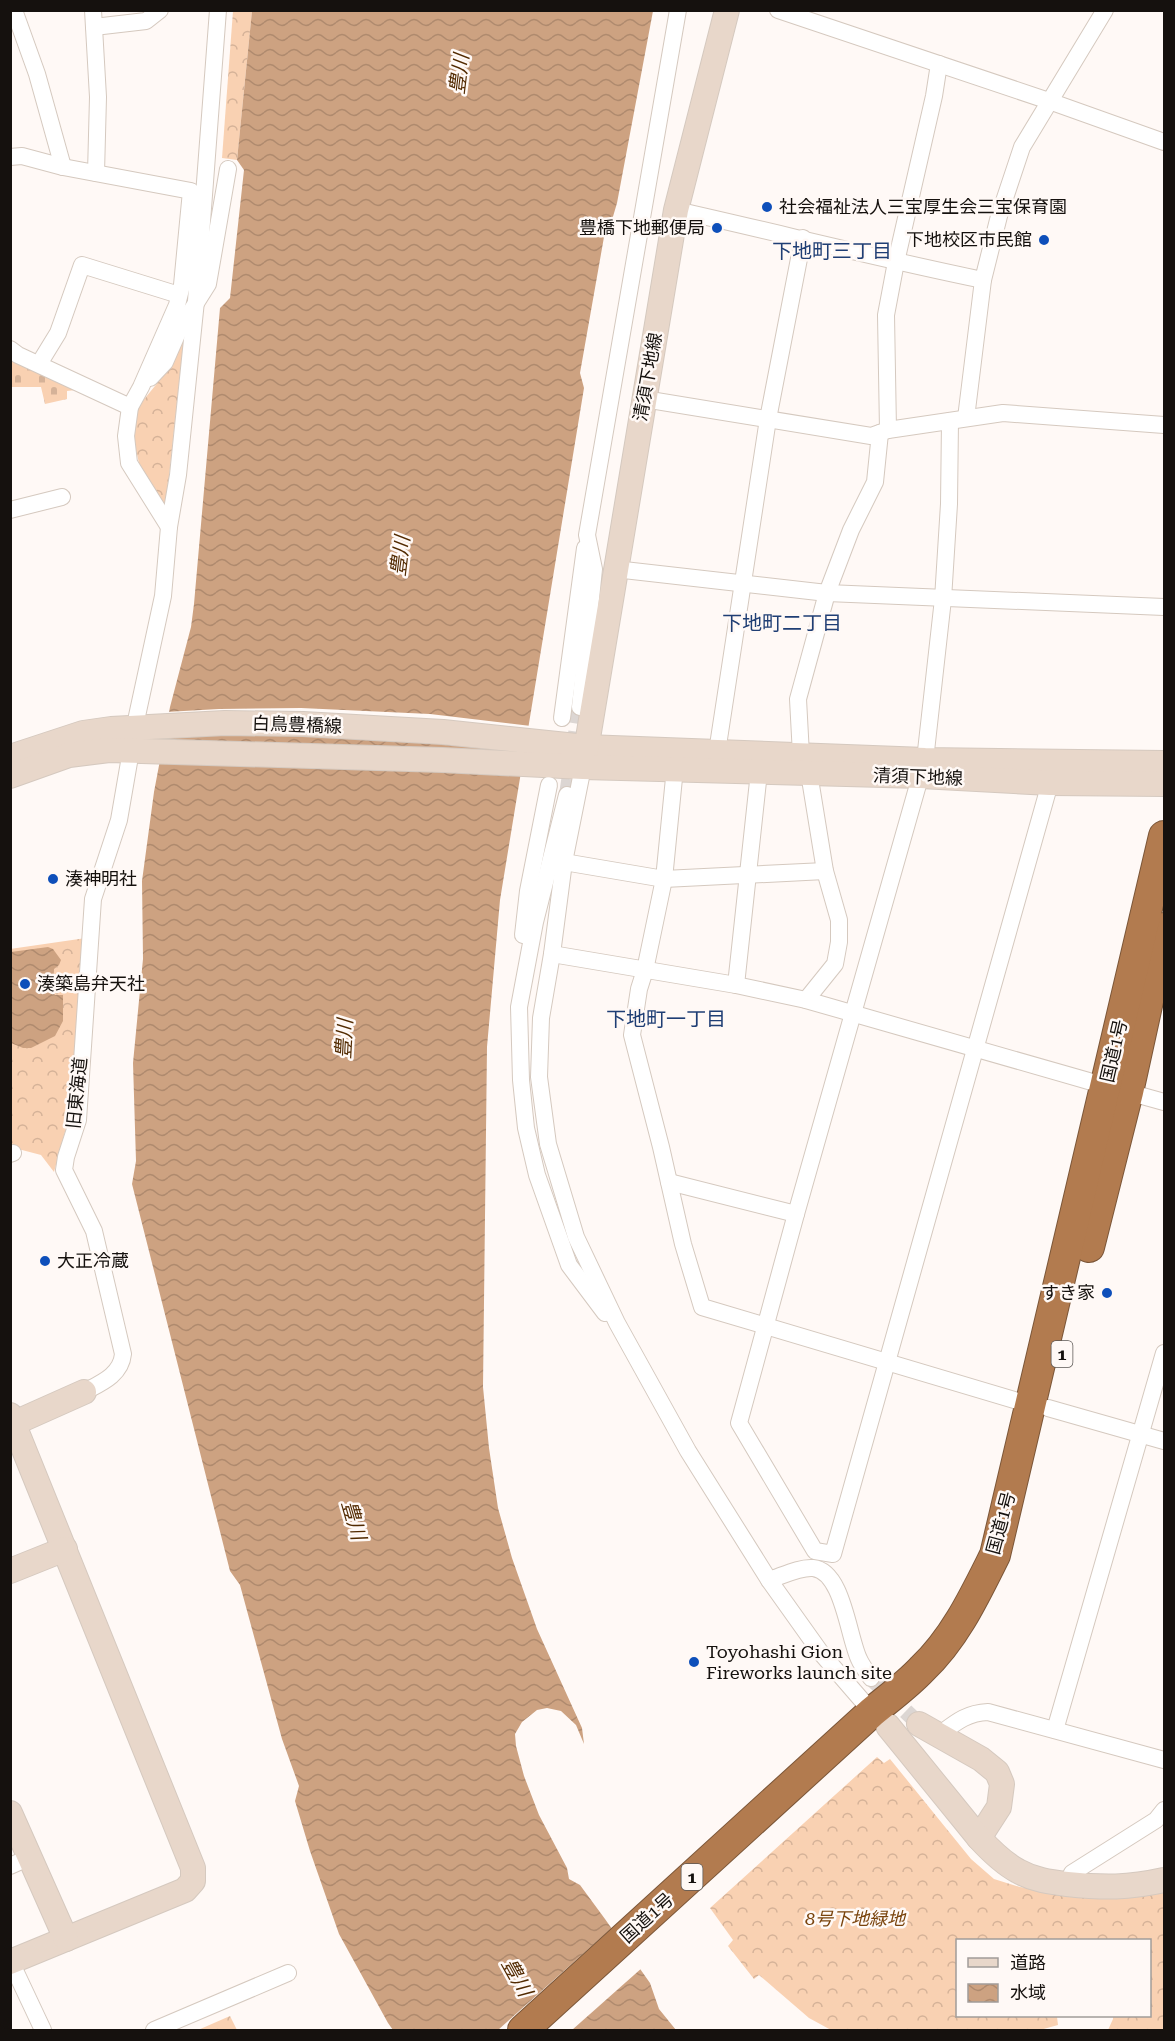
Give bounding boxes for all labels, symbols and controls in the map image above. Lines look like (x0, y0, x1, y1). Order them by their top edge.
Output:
water label: 豊川 (445, 51, 474, 95)
place label: 社会福祉法人三宝厚生会三宝保育園 (779, 196, 1067, 217)
marker: 社会福祉法人三宝厚生会三宝保育園 (760, 200, 774, 214)
place label: 豊橋下地郵便局 (579, 217, 705, 238)
marker: 豊橋下地郵便局 (710, 221, 724, 235)
place label: 下地校区市民館 (906, 229, 1032, 250)
marker: 下地校区市民館 (1037, 233, 1051, 247)
district label: 下地町三丁目 (772, 239, 892, 263)
street label: 清須下地線 (629, 331, 666, 423)
water label: 豊川 (386, 533, 415, 577)
district label: 下地町二丁目 (722, 611, 842, 635)
street label: 白鳥豊橋線 (252, 712, 342, 737)
street label: 清須下地線 (873, 764, 963, 789)
place label: 湊神明社 (65, 868, 137, 889)
marker: 湊神明社 (46, 872, 60, 886)
place label: 湊築島弁天社 (37, 973, 145, 994)
marker: 湊築島弁天社 (18, 977, 32, 991)
district label: 下地町一丁目 (606, 1007, 726, 1031)
water label: 豊川 (331, 1016, 357, 1060)
street label: 国道1号 (1096, 1017, 1131, 1084)
street label: 旧東海道 (62, 1056, 91, 1130)
place label: 大正冷蔵 (57, 1250, 129, 1271)
marker: 大正冷蔵 (38, 1254, 52, 1268)
place label: すき家 (1041, 1282, 1095, 1303)
marker: すき家 (1100, 1286, 1114, 1300)
road number: 1 (1052, 1341, 1072, 1367)
street label: 国道1号 (982, 1489, 1019, 1557)
water label: 豊川 (337, 1497, 372, 1544)
place label: Toyohashi Gion Fireworks launch site (706, 1641, 892, 1683)
marker: Toyohashi Gion Fireworks launch site (687, 1655, 701, 1669)
road number: 1 (682, 1864, 702, 1890)
street label: 国道1号 (616, 1888, 678, 1947)
park label: 8号下地緑地 (805, 1908, 907, 1929)
legend (956, 1939, 1151, 2017)
text: 道路 (1010, 1952, 1046, 1973)
water label: 豊川 (497, 1954, 538, 2002)
text: 水域 (1010, 1982, 1046, 2003)

